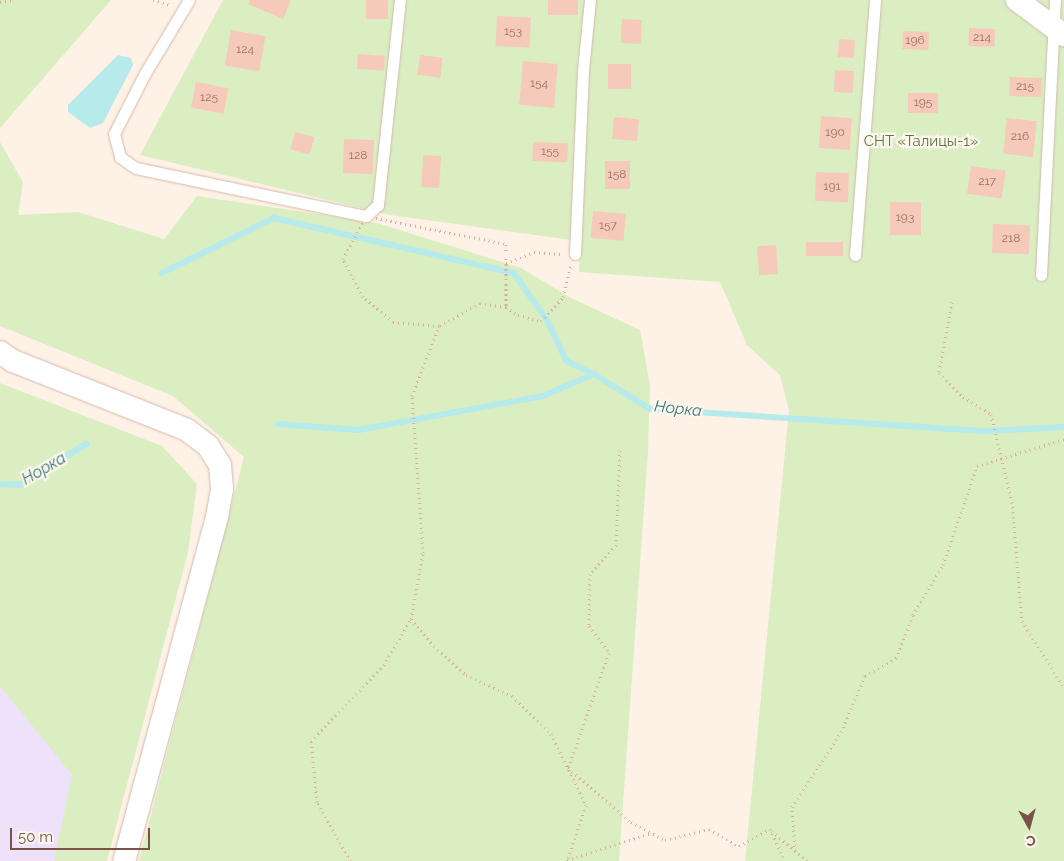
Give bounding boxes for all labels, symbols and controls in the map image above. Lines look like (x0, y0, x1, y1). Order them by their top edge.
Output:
house number: 153 (504, 25, 522, 39)
house number: 214 (973, 31, 991, 45)
house number: 196 (905, 34, 925, 48)
house number: 124 (236, 43, 254, 57)
house number: 154 (530, 77, 548, 91)
house number: 215 (1016, 80, 1034, 94)
house number: 125 (200, 91, 218, 105)
house number: 195 (914, 96, 932, 110)
house number: 190 (825, 126, 845, 140)
house number: 216 (1011, 130, 1029, 144)
park label: СНТ «Талицы-1» (863, 133, 979, 151)
house number: 155 (541, 145, 559, 159)
house number: 128 (349, 149, 367, 163)
house number: 158 (608, 168, 626, 182)
house number: 217 (978, 175, 996, 189)
house number: 191 (823, 180, 841, 194)
house number: 193 (896, 211, 914, 225)
house number: 157 (599, 219, 617, 233)
house number: 218 (1002, 232, 1020, 246)
water label: Норка (653, 397, 703, 421)
water label: Норка (19, 449, 69, 489)
north arrow (1004, 801, 1054, 851)
scale bar (12, 818, 152, 850)
text: 50 m (18, 828, 53, 846)
text: С (1025, 832, 1037, 849)

